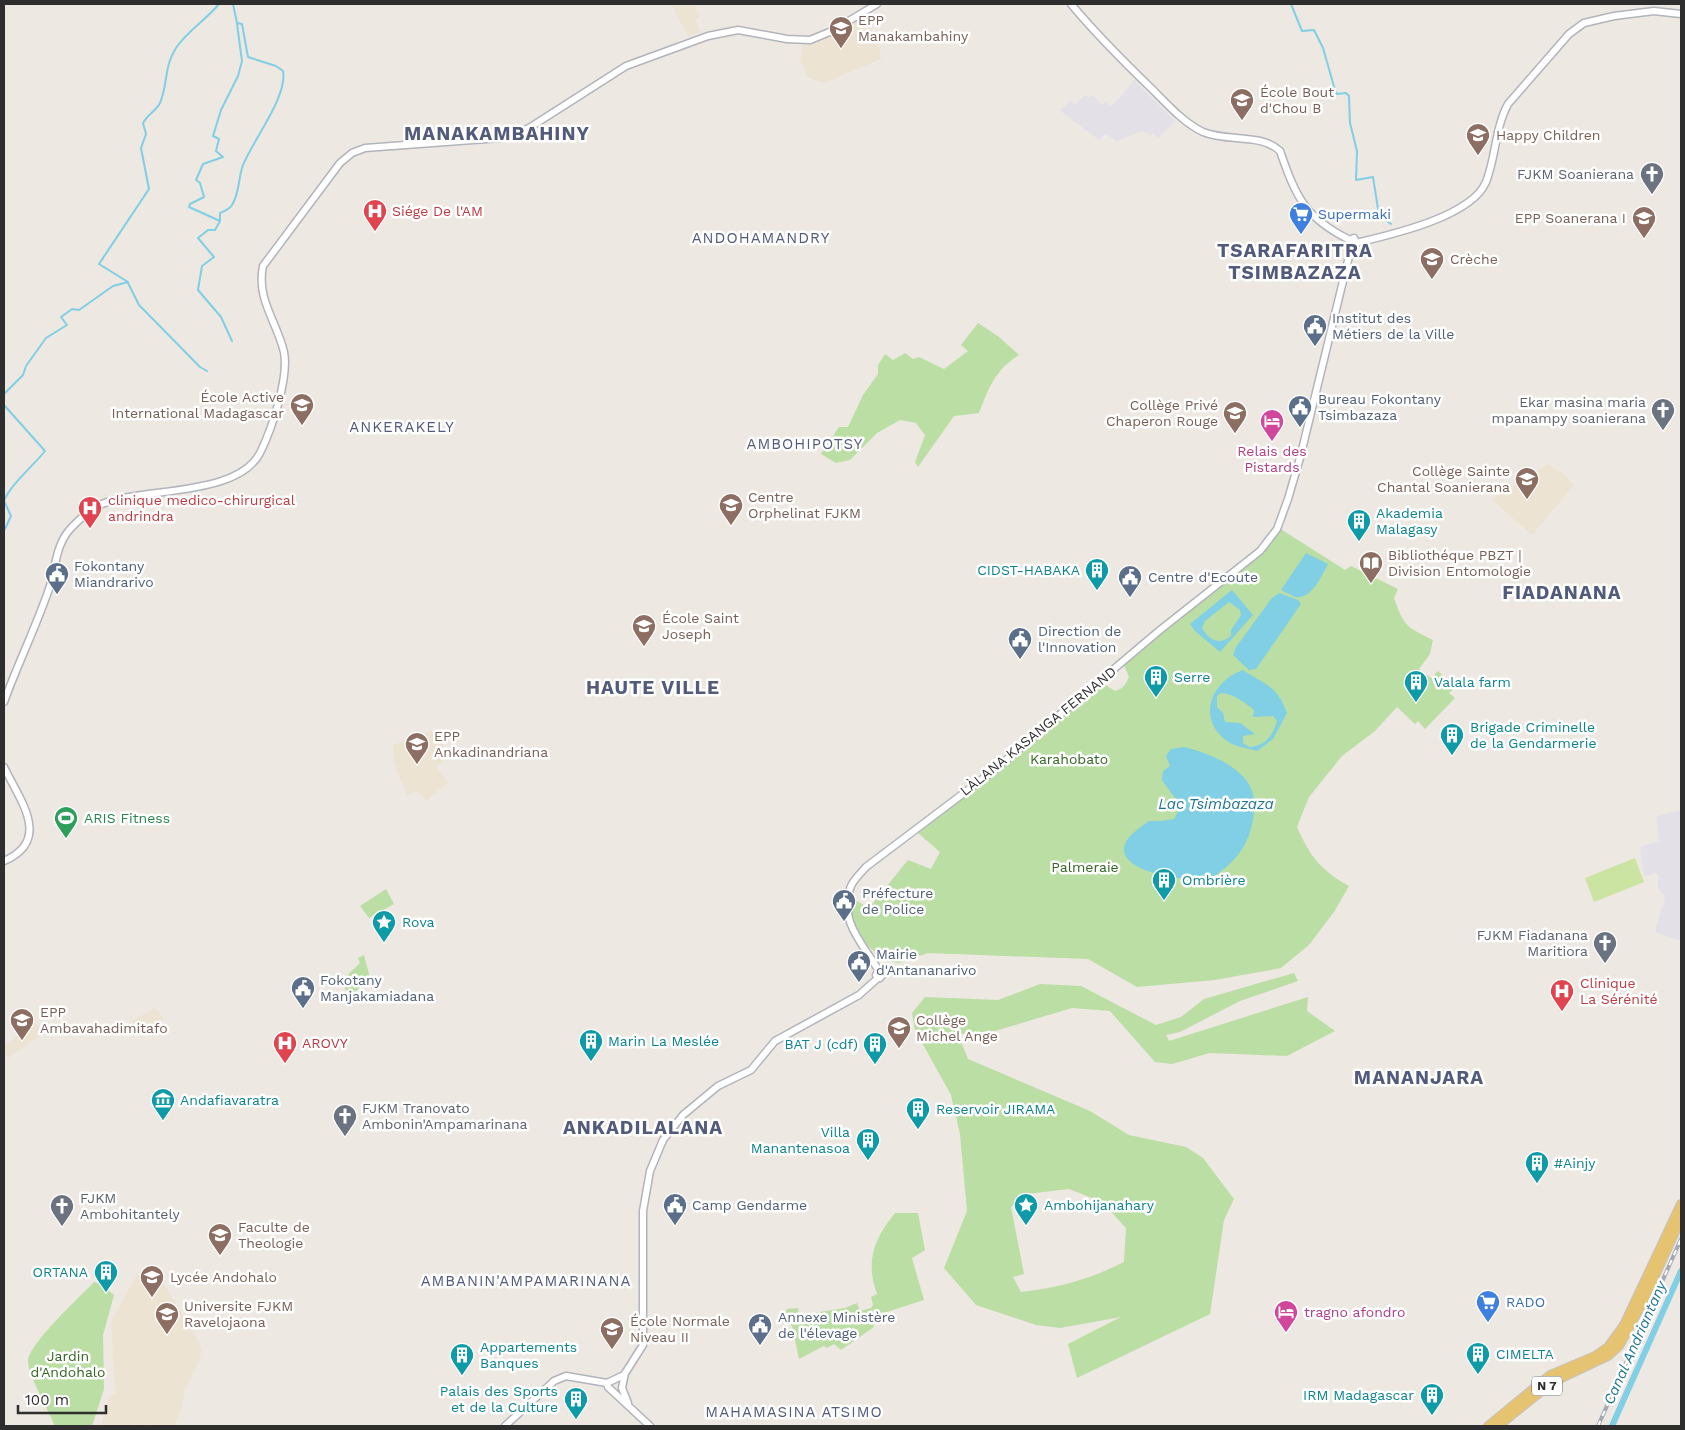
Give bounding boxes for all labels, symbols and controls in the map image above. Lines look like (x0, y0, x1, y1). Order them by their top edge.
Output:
place label: EPP Manakambahiny (858, 12, 969, 44)
school or university icon: EPP Manakambahiny (828, 15, 854, 49)
place label: École Bout d'Chou B (1260, 84, 1334, 116)
school or university icon: École Bout d'Chou B (1229, 87, 1255, 121)
district label: MANAKAMBAHINY (404, 122, 590, 145)
school or university icon: Happy Children (1465, 122, 1491, 156)
place label: Happy Children (1496, 127, 1600, 143)
church icon: FJKM Soanierana (1639, 161, 1665, 195)
place label: FJKM Soanierana (1517, 166, 1634, 182)
hospital icon: Siége De l'AM (362, 198, 388, 232)
supermarket icon: Supermaki (1288, 201, 1314, 235)
place label: Siége De l'AM (392, 203, 483, 219)
school or university icon: EPP Soanerana I (1631, 205, 1657, 239)
place label: Supermaki (1318, 206, 1391, 222)
place label: EPP Soanerana I (1515, 210, 1626, 226)
district label: ANDOHAMANDRY (692, 229, 830, 247)
district label: TSARAFARITRA TSIMBAZAZA (1217, 239, 1373, 284)
school or university icon: Crèche (1419, 246, 1445, 280)
place label: Crèche (1450, 251, 1498, 267)
place label: Institut des Métiers de la Ville (1332, 310, 1454, 342)
public building icon: Institut des Métiers de la Ville (1302, 313, 1328, 347)
place label: École Active International Madagascar (112, 389, 284, 421)
place label: Bureau Fokontany Tsimbazaza (1318, 391, 1442, 423)
school or university icon: École Active International Madagascar (289, 392, 315, 426)
public building icon: Bureau Fokontany Tsimbazaza (1287, 394, 1313, 428)
place label: Ekar masina maria mpanampy soanierana (1492, 394, 1646, 426)
place label: Collège Privé Chaperon Rouge (1106, 397, 1218, 429)
church icon: Ekar masina maria mpanampy soanierana (1650, 397, 1676, 431)
school or university icon: Collège Privé Chaperon Rouge (1222, 400, 1248, 434)
hotel icon: Relais des Pistards (1259, 408, 1285, 442)
district label: ANKERAKELY (349, 418, 455, 436)
district label: AMBOHIPOTSY (747, 435, 863, 453)
place label: Relais des Pistards (1237, 443, 1307, 475)
place label: Collège Sainte Chantal Soanierana (1377, 463, 1510, 495)
school or university icon: Collège Sainte Chantal Soanierana (1514, 466, 1540, 500)
place label: Centre Orphelinat FJKM (748, 489, 861, 521)
place label: clinique medico-chirurgical andrindra (108, 492, 296, 524)
school or university icon: Centre Orphelinat FJKM (718, 492, 744, 526)
hospital icon: clinique medico-chirurgical andrindra (77, 495, 103, 529)
place label: Akademia Malagasy (1376, 505, 1443, 537)
building icon: Akademia Malagasy (1346, 508, 1372, 542)
place label: Bibliothéque PBZT | Division Entomologie (1388, 547, 1531, 579)
library icon: Bibliothéque PBZT | Division Entomologie (1358, 550, 1384, 584)
building icon: CIDST-HABAKA (1084, 557, 1110, 591)
place label: Fokontany Miandrarivo (74, 558, 154, 590)
public building icon: Fokontany Miandrarivo (44, 561, 70, 595)
place label: CIDST-HABAKA (977, 562, 1080, 578)
public building icon: Centre d'Ecoute (1117, 564, 1143, 598)
place label: Centre d'Ecoute (1148, 569, 1258, 585)
district label: FIADANANA (1502, 581, 1622, 604)
place label: École Saint Joseph (662, 610, 739, 642)
school or university icon: École Saint Joseph (631, 613, 657, 647)
place label: Direction de l'Innovation (1038, 623, 1121, 655)
public building icon: Direction de l'Innovation (1007, 626, 1033, 660)
street label: LÀLANA KASANGA FERNAND (957, 663, 1119, 799)
building icon: Serre (1143, 664, 1169, 698)
place label: Serre (1174, 669, 1210, 685)
building icon: Valala farm (1403, 669, 1429, 703)
place label: Valala farm (1434, 674, 1511, 690)
district label: HAUTE VILLE (586, 676, 720, 699)
place label: Brigade Criminelle de la Gendarmerie (1470, 719, 1597, 751)
building icon: Brigade Criminelle de la Gendarmerie (1439, 722, 1465, 756)
place label: EPP Ankadinandriana (434, 728, 548, 760)
school or university icon: EPP Ankadinandriana (404, 731, 430, 765)
park label: Karahobato (1030, 751, 1108, 767)
water label: Lac Tsimbazaza (1158, 795, 1274, 813)
sports icon: ARIS Fitness (53, 805, 79, 839)
place label: ARIS Fitness (84, 810, 170, 826)
park label: Palmeraie (1051, 859, 1119, 875)
building icon: Ombrière (1151, 867, 1177, 901)
place label: Ombrière (1182, 872, 1246, 888)
place label: Préfecture de Police (862, 885, 933, 917)
public building icon: Préfecture de Police (831, 888, 857, 922)
place icon: Rova (371, 909, 397, 943)
place label: Rova (402, 914, 435, 930)
place label: FJKM Fiadanana Maritiora (1477, 927, 1588, 959)
church icon: FJKM Fiadanana Maritiora (1592, 930, 1618, 964)
place label: Mairie d'Antananarivo (876, 946, 977, 978)
public building icon: Mairie d'Antananarivo (846, 949, 872, 983)
place label: Fokotany Manjakamiadana (320, 972, 434, 1004)
public building icon: Fokotany Manjakamiadana (290, 975, 316, 1009)
place label: Clinique La Sérénité (1580, 975, 1658, 1007)
hospital icon: Clinique La Sérénité (1549, 978, 1575, 1012)
place label: EPP Ambavahadimitafo (40, 1004, 168, 1036)
school or university icon: EPP Ambavahadimitafo (9, 1007, 35, 1041)
place label: Collège Michel Ange (916, 1012, 998, 1044)
school or university icon: Collège Michel Ange (886, 1015, 912, 1049)
building icon: Marin La Meslée (578, 1028, 604, 1062)
hospital icon: AROVY (272, 1030, 298, 1064)
building icon: BAT J (cdf) (862, 1031, 888, 1065)
place label: Marin La Meslée (608, 1033, 719, 1049)
place label: AROVY (302, 1035, 348, 1051)
place label: BAT J (cdf) (785, 1036, 858, 1052)
district label: MANANJARA (1354, 1066, 1484, 1089)
museum icon: Andafiavaratra (150, 1087, 176, 1121)
place label: Andafiavaratra (180, 1092, 279, 1108)
building icon: Reservoir JIRAMA (905, 1096, 931, 1130)
place label: FJKM Tranovato Ambonin'Ampamarinana (362, 1100, 528, 1132)
place label: Reservoir JIRAMA (936, 1101, 1055, 1117)
church icon: FJKM Tranovato Ambonin'Ampamarinana (332, 1103, 358, 1137)
district label: ANKADILALANA (563, 1116, 723, 1139)
place label: Villa Manantenasoa (751, 1124, 850, 1156)
building icon: Villa Manantenasoa (855, 1127, 881, 1161)
building icon: #Ainjy (1524, 1150, 1550, 1184)
place label: #Ainjy (1554, 1155, 1596, 1171)
place label: FJKM Ambohitantely (80, 1190, 180, 1222)
public building icon: Camp Gendarme (662, 1192, 688, 1226)
place icon: Ambohijanahary (1013, 1192, 1039, 1226)
church icon: FJKM Ambohitantely (49, 1193, 75, 1227)
place label: Camp Gendarme (692, 1197, 807, 1213)
place label: Ambohijanahary (1044, 1197, 1155, 1213)
place label: Faculte de Theologie (238, 1219, 310, 1251)
school or university icon: Faculte de Theologie (207, 1222, 233, 1256)
building icon: ORTANA (93, 1259, 119, 1293)
place label: ORTANA (33, 1264, 88, 1280)
school or university icon: Lycée Andohalo (139, 1264, 165, 1298)
place label: Lycée Andohalo (170, 1269, 277, 1285)
district label: AMBANIN'AMPAMARINANA (421, 1272, 631, 1290)
water label: Canal Andriantany (1600, 1277, 1671, 1407)
supermarket icon: RADO (1475, 1289, 1501, 1323)
place label: RADO (1506, 1294, 1545, 1310)
place label: Universite FJKM Ravelojaona (184, 1298, 293, 1330)
hotel icon: tragno afondro (1273, 1299, 1299, 1333)
school or university icon: Universite FJKM Ravelojaona (154, 1301, 180, 1335)
place label: tragno afondro (1304, 1304, 1406, 1320)
place label: Annexe Ministère de l'élevage (778, 1309, 895, 1341)
public building icon: Annexe Ministère de l'élevage (747, 1312, 773, 1346)
place label: École Normale Niveau II (630, 1313, 730, 1345)
school or university icon: École Normale Niveau II (599, 1316, 625, 1350)
place label: Appartements Banques (480, 1339, 577, 1371)
building icon: CIMELTA (1465, 1341, 1491, 1375)
building icon: Appartements Banques (449, 1342, 475, 1376)
place label: CIMELTA (1496, 1346, 1554, 1362)
park label: Jardin d'Andohalo (31, 1348, 105, 1380)
road number: N 7 (1532, 1376, 1562, 1395)
scale bar (18, 1382, 105, 1414)
building icon: IRM Madagascar (1419, 1382, 1445, 1416)
place label: Palais des Sports et de la Culture (440, 1383, 558, 1415)
building icon: Palais des Sports et de la Culture (563, 1386, 589, 1420)
place label: IRM Madagascar (1303, 1387, 1414, 1403)
text: 100 m (25, 1391, 69, 1409)
district label: MAHAMASINA ATSIMO (705, 1403, 883, 1421)

